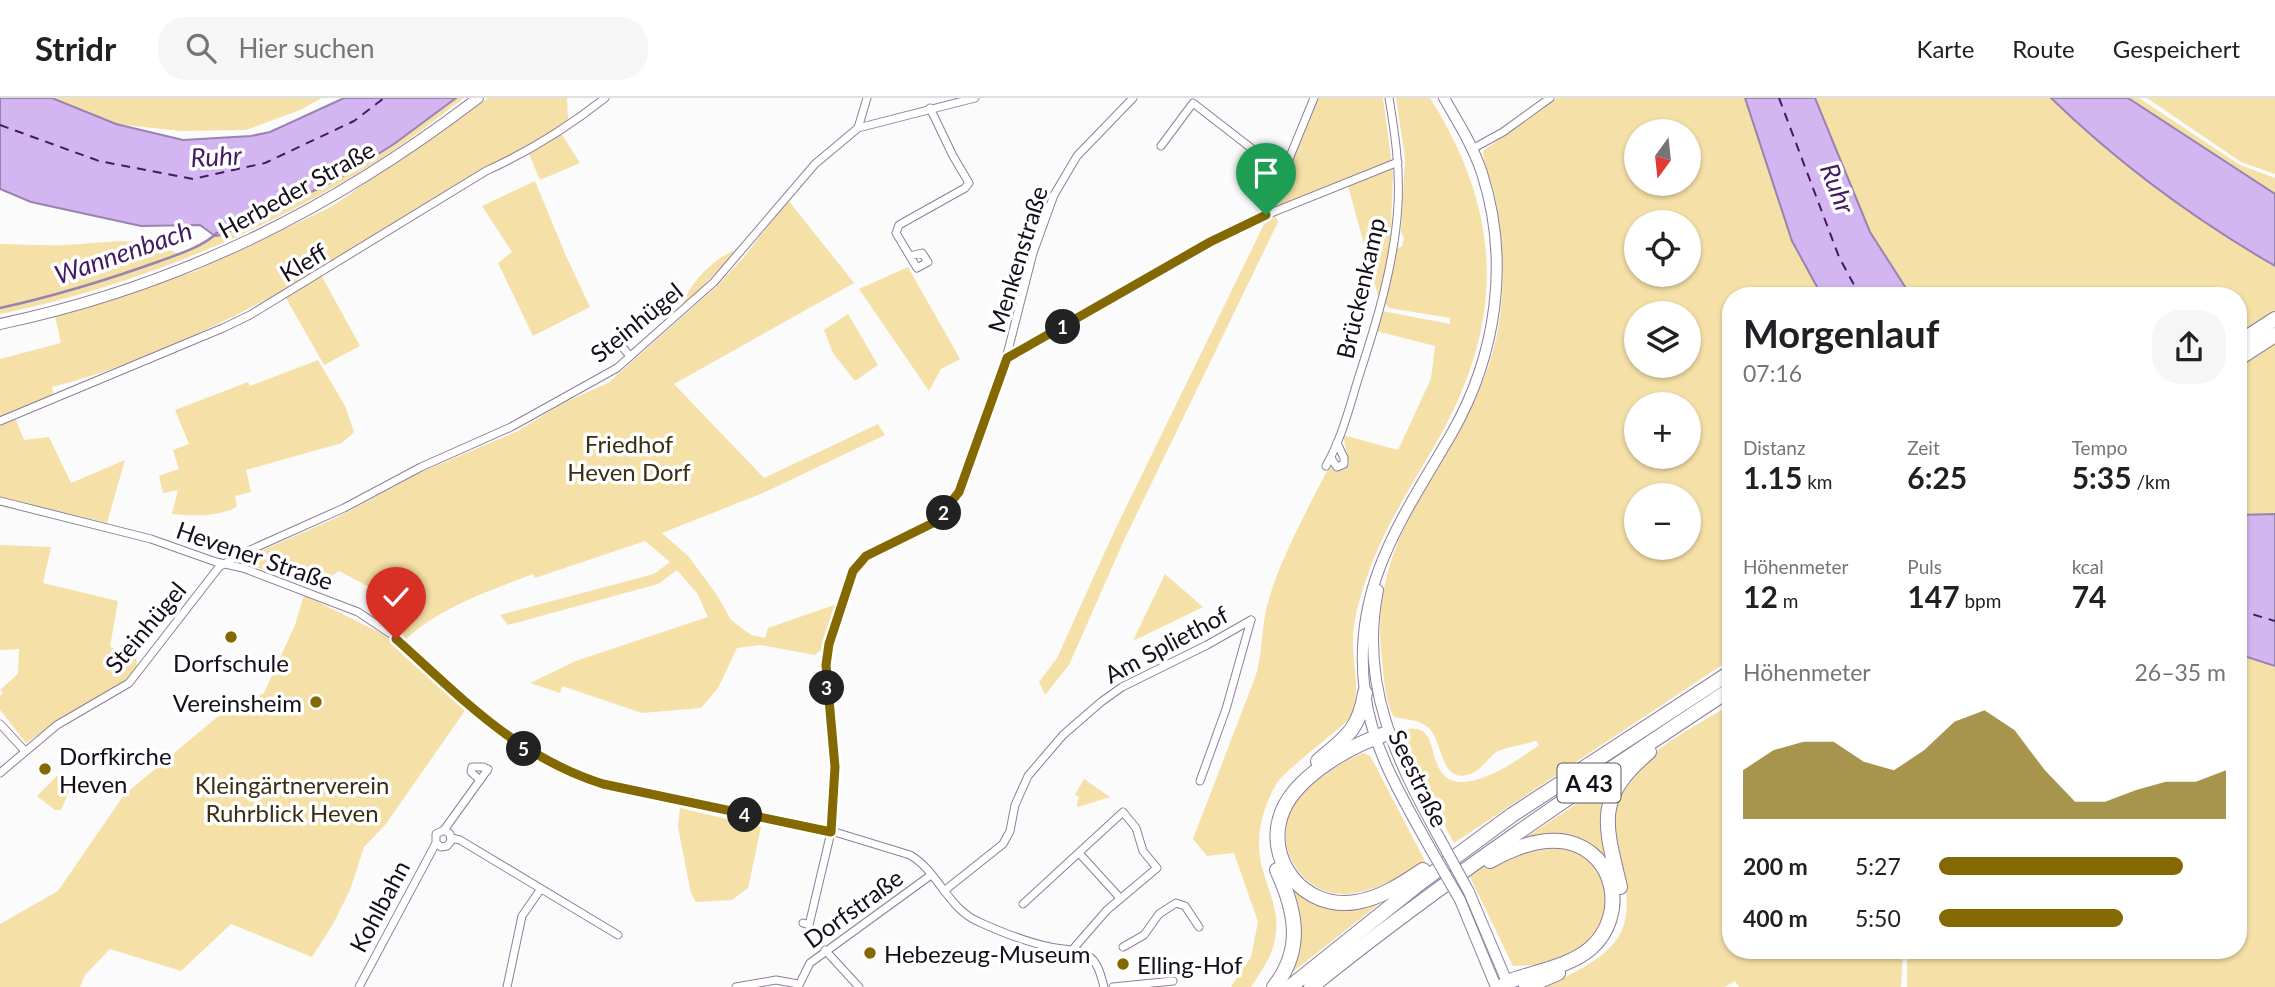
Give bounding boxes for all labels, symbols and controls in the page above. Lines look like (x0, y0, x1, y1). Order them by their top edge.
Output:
search box (158, 17, 648, 80)
text: Stridr (35, 28, 116, 68)
icon: search (182, 29, 220, 67)
text: Hier suchen (238, 32, 375, 64)
text: Karte (1917, 34, 1974, 63)
text: Route (2012, 34, 2075, 63)
text: Gespeichert (2113, 34, 2240, 63)
north arrow (1624, 119, 1701, 196)
map controls (1624, 119, 1701, 560)
street label: Herbeder Straße (213, 134, 379, 244)
water label: Ruhr (190, 139, 243, 173)
pin (1236, 143, 1296, 215)
icon: arrive (1247, 154, 1285, 192)
water label: Ruhr (1814, 158, 1862, 219)
street label: Menkenstraße (981, 182, 1053, 336)
button: locate (1624, 210, 1701, 287)
water label: Wannenbach (50, 214, 196, 290)
street label: Brückenkamp (1330, 215, 1390, 361)
street label: Kleff (274, 237, 332, 287)
street label: Steinhügel (584, 276, 688, 368)
button: layers (1624, 301, 1701, 378)
pin: 1 (1046, 310, 1080, 344)
text: Morgenlauf (1743, 310, 1939, 356)
button: share (2152, 310, 2226, 384)
text: 1 (1057, 315, 1068, 338)
text: 07:16 (1743, 359, 1802, 387)
button: + (1624, 392, 1701, 469)
park label: Friedhof Heven Dorf (567, 429, 691, 486)
text: Distanz (1743, 436, 1806, 459)
text: Zeit (1907, 436, 1940, 459)
text: Tempo (2072, 436, 2128, 459)
text: 1.15 (1743, 459, 1802, 495)
text: 6:25 (1907, 459, 1967, 495)
text: 5:35 (2072, 459, 2132, 495)
text: km (1802, 470, 1832, 493)
text: /km (2132, 470, 2170, 493)
button: − (1624, 483, 1701, 560)
pin: 2 (926, 496, 962, 530)
text: 2 (938, 501, 949, 524)
street label: Hevener Straße (173, 515, 337, 595)
text: Höhenmeter (1743, 555, 1849, 578)
text: Puls (1907, 555, 1942, 578)
text: kcal (2072, 555, 2104, 578)
pin (366, 567, 426, 639)
street label: Steinhügel (98, 575, 192, 679)
icon: check (377, 578, 415, 616)
text: 12 (1743, 578, 1778, 614)
text: 147 (1907, 578, 1960, 614)
text: 74 (2072, 578, 2106, 614)
text: m (1778, 589, 1798, 612)
text: bpm (1960, 589, 2001, 612)
street label: Am Spliethof (1099, 599, 1233, 689)
marker: Dorfschule (223, 629, 239, 645)
place label: Dorfschule (173, 648, 289, 677)
text: Höhenmeter (1743, 658, 1871, 686)
text: 26–35 m (2134, 658, 2226, 686)
pin: 3 (810, 670, 844, 706)
text: 3 (821, 676, 832, 699)
place label: Vereinsheim (173, 688, 302, 717)
marker: Vereinsheim (308, 694, 324, 710)
street label: Seestraße (1383, 725, 1455, 831)
pin: 5 (506, 732, 542, 766)
text: 5 (518, 737, 529, 760)
place label: Dorfkirche Heven (59, 741, 172, 798)
marker: Dorfkirche Heven (37, 761, 53, 777)
road number: A 43 (1558, 764, 1620, 803)
park label: Kleingärtnerverein Ruhrblick Heven (195, 770, 389, 827)
pin: 4 (728, 798, 762, 832)
text: 4 (739, 803, 750, 826)
text: 200 m (1743, 852, 1808, 880)
text: 5:27 (1855, 852, 1901, 880)
street label: Kohlbahn (343, 855, 415, 957)
street label: Dorfstraße (798, 862, 908, 954)
text: 400 m (1743, 904, 1808, 932)
text: 5:50 (1855, 904, 1901, 932)
place label: Hebezeug-Museum (884, 939, 1090, 968)
marker: Hebezeug-Museum (862, 945, 878, 961)
place label: Elling-Hof (1137, 950, 1243, 979)
marker: Elling-Hof (1115, 956, 1131, 972)

